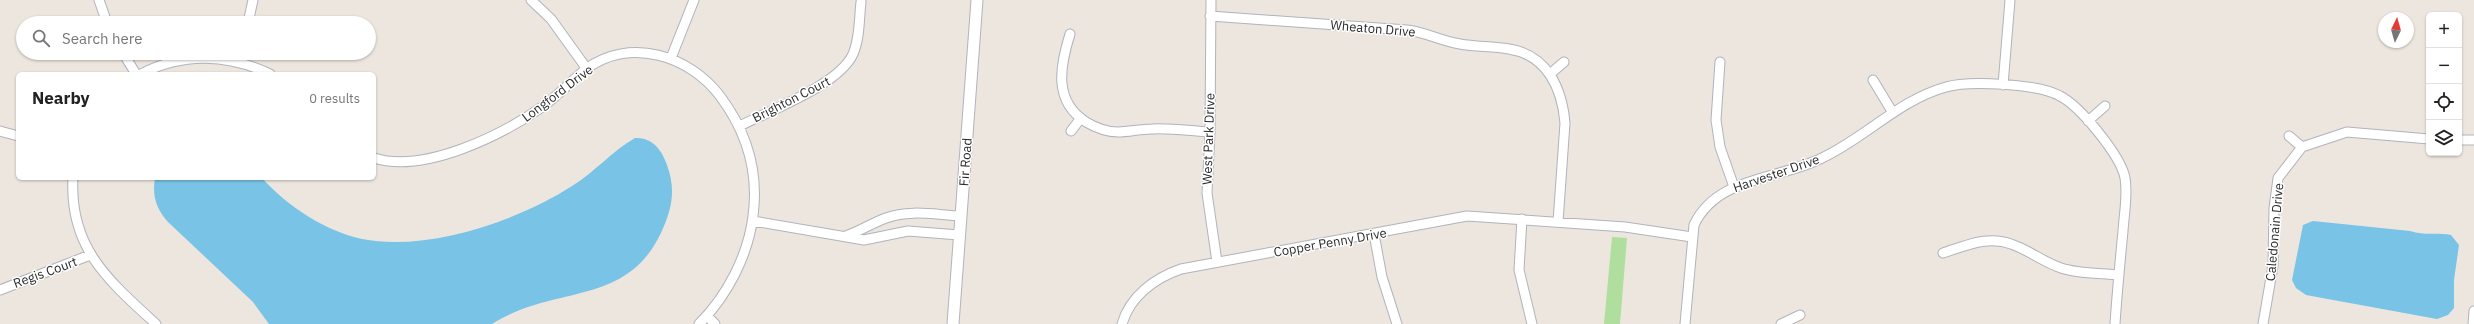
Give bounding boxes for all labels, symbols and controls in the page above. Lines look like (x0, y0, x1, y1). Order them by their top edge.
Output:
north arrow (2378, 12, 2414, 48)
map controls (2426, 12, 2462, 156)
button: + (2426, 12, 2462, 48)
search box (16, 16, 376, 60)
street label: Wheaton Drive (1330, 16, 1416, 41)
icon: search (30, 27, 52, 49)
text: Search here (62, 29, 142, 48)
button: − (2426, 48, 2462, 84)
street label: Longford Drive (518, 61, 596, 126)
street label: Brighton Court (749, 73, 833, 126)
button: locate (2426, 84, 2462, 120)
text: Nearby (32, 87, 90, 109)
text: 0 results (309, 90, 360, 107)
street label: West Park Drive (1198, 93, 1219, 185)
button: layers (2426, 120, 2462, 156)
street label: Fir Road (955, 137, 976, 187)
street label: Harvester Drive (1731, 151, 1822, 196)
street label: Caledonain Drive (2262, 182, 2287, 282)
street label: Copper Penny Drive (1272, 224, 1388, 261)
street label: Regis Court (11, 253, 80, 292)

